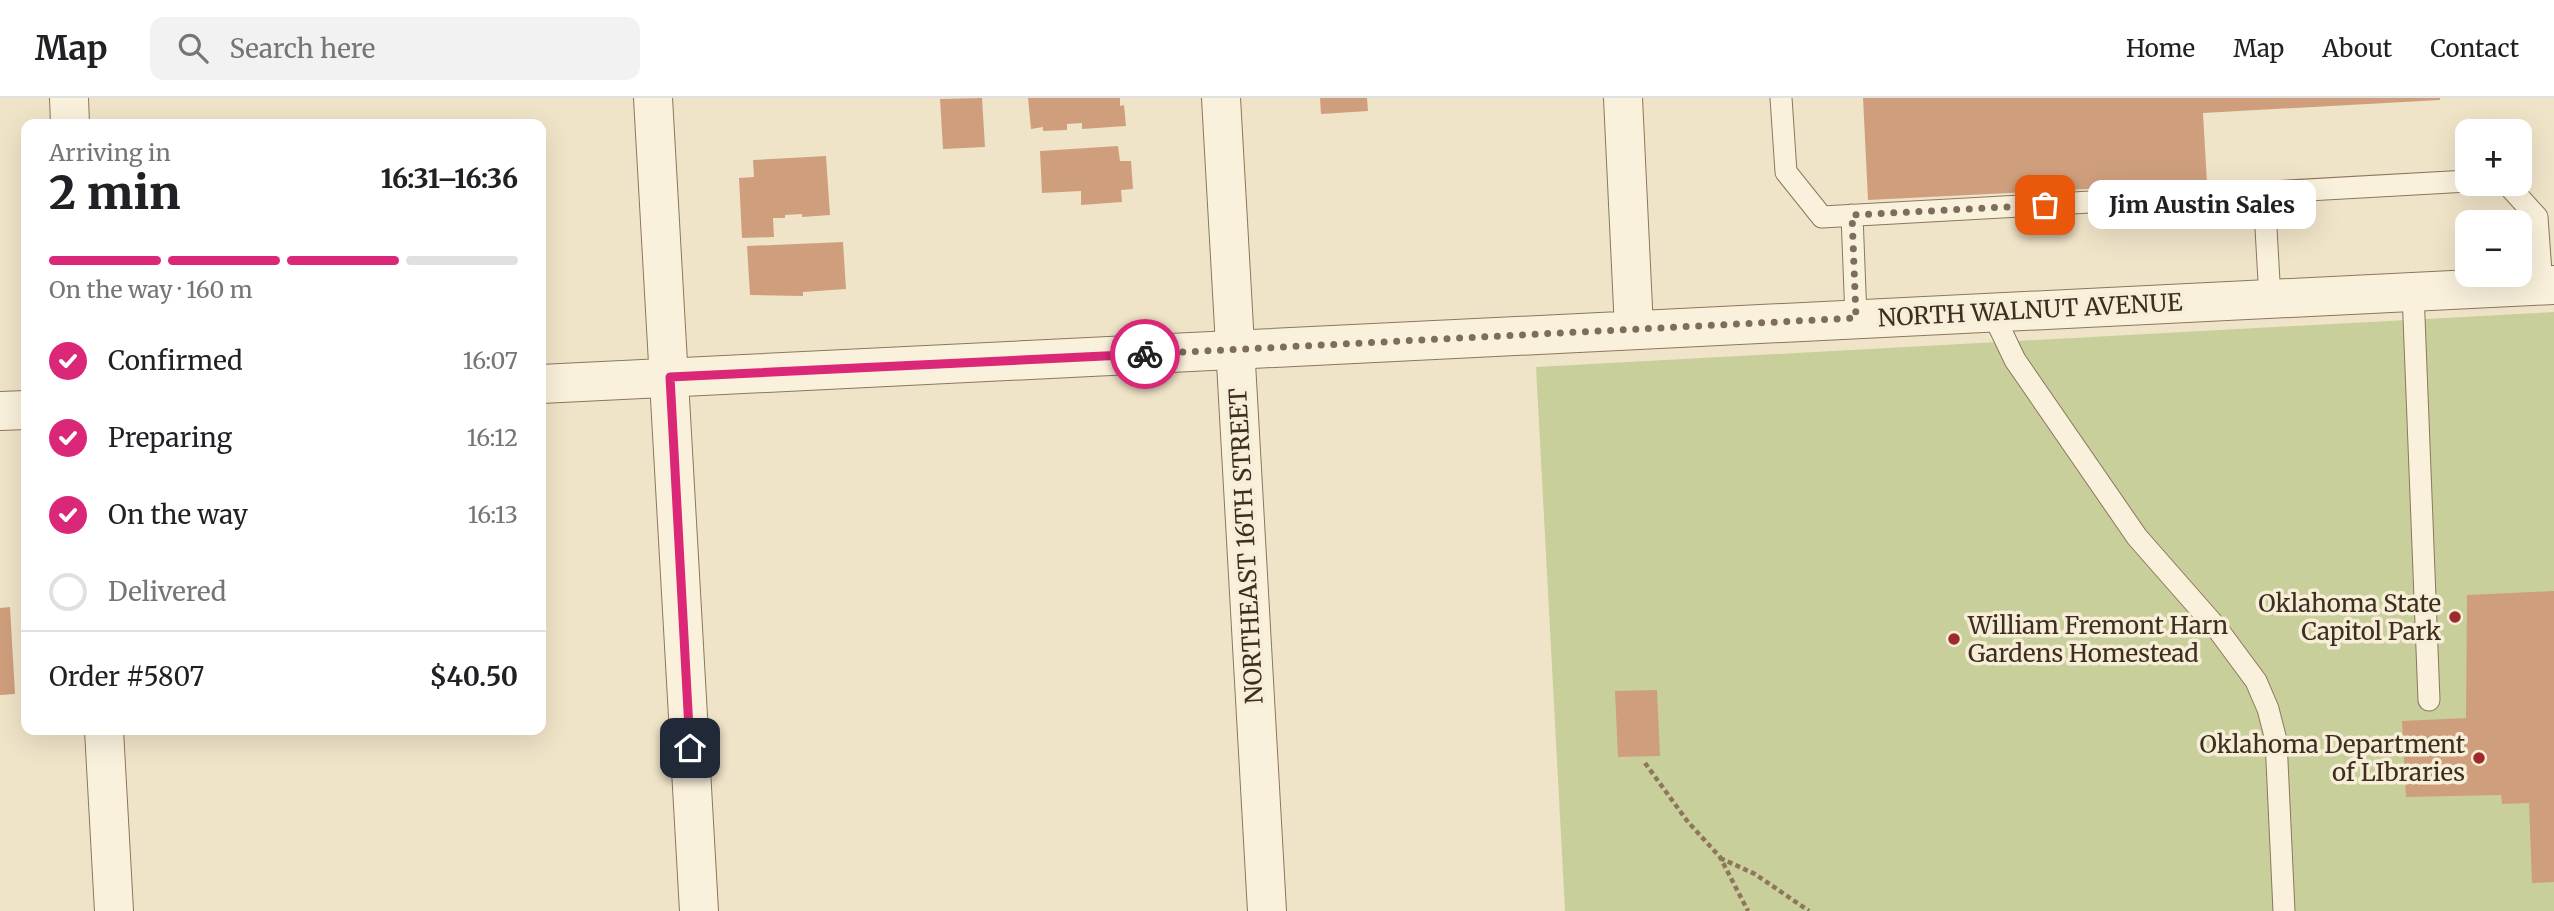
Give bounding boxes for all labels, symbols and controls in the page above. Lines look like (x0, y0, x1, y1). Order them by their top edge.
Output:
search box (150, 17, 640, 80)
text: Map (35, 28, 108, 69)
icon: search (174, 29, 212, 67)
text: Search here (230, 32, 375, 65)
text: Home (2126, 33, 2195, 64)
text: Map (2233, 33, 2284, 64)
text: About (2322, 33, 2392, 64)
text: Contact (2430, 33, 2519, 64)
map controls (2455, 119, 2532, 287)
button: + (2455, 119, 2532, 196)
text: Arriving in (49, 138, 171, 167)
text: 16:31–16:36 (381, 162, 518, 195)
text: 2 min (49, 164, 181, 222)
pin (2015, 175, 2075, 235)
callout: Jim Austin Sales (2087, 180, 2314, 230)
icon: bag (2026, 186, 2064, 224)
text: Jim Austin Sales (2109, 190, 2295, 219)
button: − (2455, 210, 2532, 287)
text: On the way · 160 m (49, 275, 253, 304)
street label: NORTH WALNUT AVENUE (1877, 287, 2184, 333)
courier (1110, 319, 1180, 389)
icon: bike (1126, 335, 1164, 373)
icon: check (49, 342, 87, 380)
text: Confirmed (108, 344, 243, 377)
text: 16:07 (463, 346, 518, 375)
street label: NORTHEAST 16TH STREET (1222, 387, 1270, 705)
icon: check (49, 419, 87, 457)
text: Preparing (108, 421, 232, 454)
text: 16:12 (467, 423, 518, 452)
icon: check (49, 496, 87, 534)
text: On the way (108, 498, 248, 531)
text: 16:13 (468, 500, 518, 529)
text: Delivered (108, 575, 227, 608)
place label: Oklahoma State Capitol Park (2258, 588, 2442, 647)
marker: Oklahoma State Capitol Park (2447, 609, 2463, 625)
place label: William Fremont Harn Gardens Homestead (1967, 610, 2228, 669)
marker: William Fremont Harn Gardens Homestead (1946, 631, 1962, 647)
text: Order #5807 (49, 660, 204, 693)
text: $40.50 (429, 660, 518, 693)
pin (660, 718, 720, 778)
icon: home (671, 729, 709, 767)
place label: Oklahoma Department of LIbraries (2200, 729, 2466, 788)
marker: Oklahoma Department of LIbraries (2471, 750, 2487, 766)

